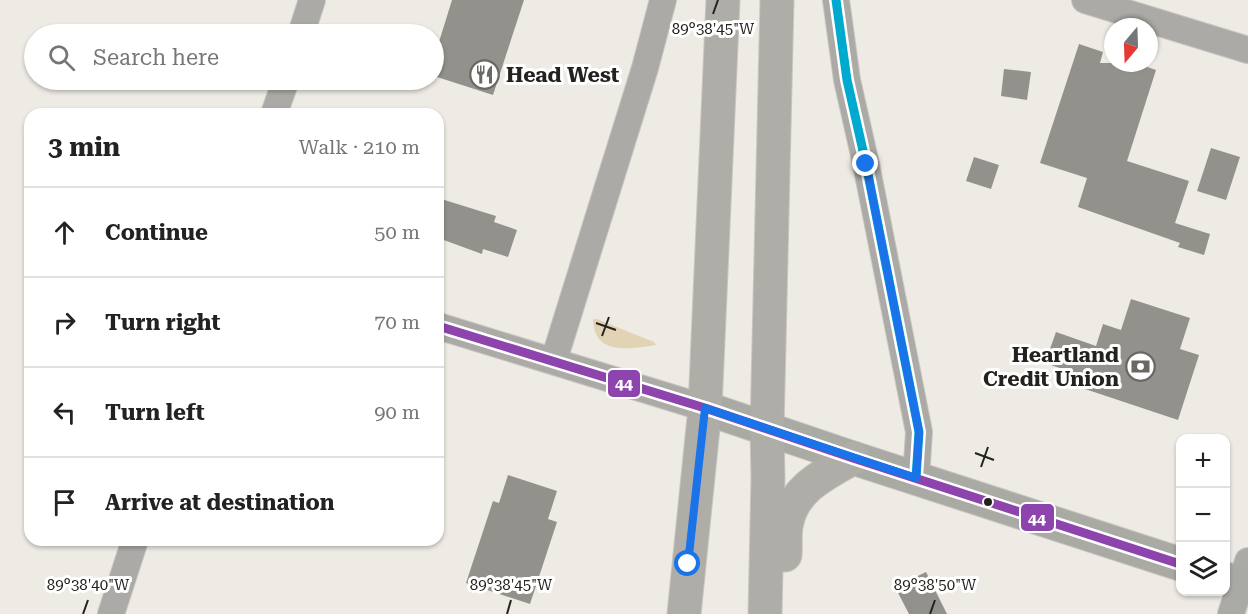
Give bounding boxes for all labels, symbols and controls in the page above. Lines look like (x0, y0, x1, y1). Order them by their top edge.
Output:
north arrow (1104, 18, 1158, 72)
text: 89°38'45"W (672, 20, 755, 38)
search box (24, 24, 444, 90)
icon: search (45, 41, 78, 74)
text: Search here (93, 45, 219, 70)
restaurant icon: Head West (469, 59, 501, 91)
place label: Head West (506, 63, 620, 87)
text: 3 min (48, 132, 120, 162)
text: Walk · 210 m (299, 135, 420, 159)
route end (852, 150, 878, 176)
icon: ahead (48, 216, 81, 249)
text: Continue (105, 220, 208, 245)
text: 50 m (374, 220, 420, 244)
icon: right (48, 306, 81, 339)
text: Turn right (105, 310, 220, 335)
text: 70 m (374, 310, 420, 334)
place label: Heartland Credit Union (983, 343, 1119, 391)
bank icon: Heartland Credit Union (1124, 351, 1156, 383)
line badge: 44 (607, 369, 641, 398)
text: 44 (615, 374, 633, 393)
icon: left (48, 396, 81, 429)
text: Turn left (105, 400, 205, 425)
text: 90 m (374, 400, 420, 424)
map controls (1176, 434, 1230, 596)
button: + (1176, 434, 1230, 488)
icon: arrive (48, 486, 81, 519)
button: − (1176, 488, 1230, 542)
text: Arrive at destination (105, 490, 334, 515)
unlabelled marker (982, 496, 994, 508)
line badge: 44 (1020, 503, 1055, 532)
text: 44 (1028, 509, 1046, 528)
button: layers (1176, 542, 1230, 596)
route start (674, 550, 700, 576)
text: 89°38'40"W (47, 576, 130, 594)
text: 89°38'45"W (470, 576, 553, 594)
text: 89°38'50"W (894, 576, 977, 594)

